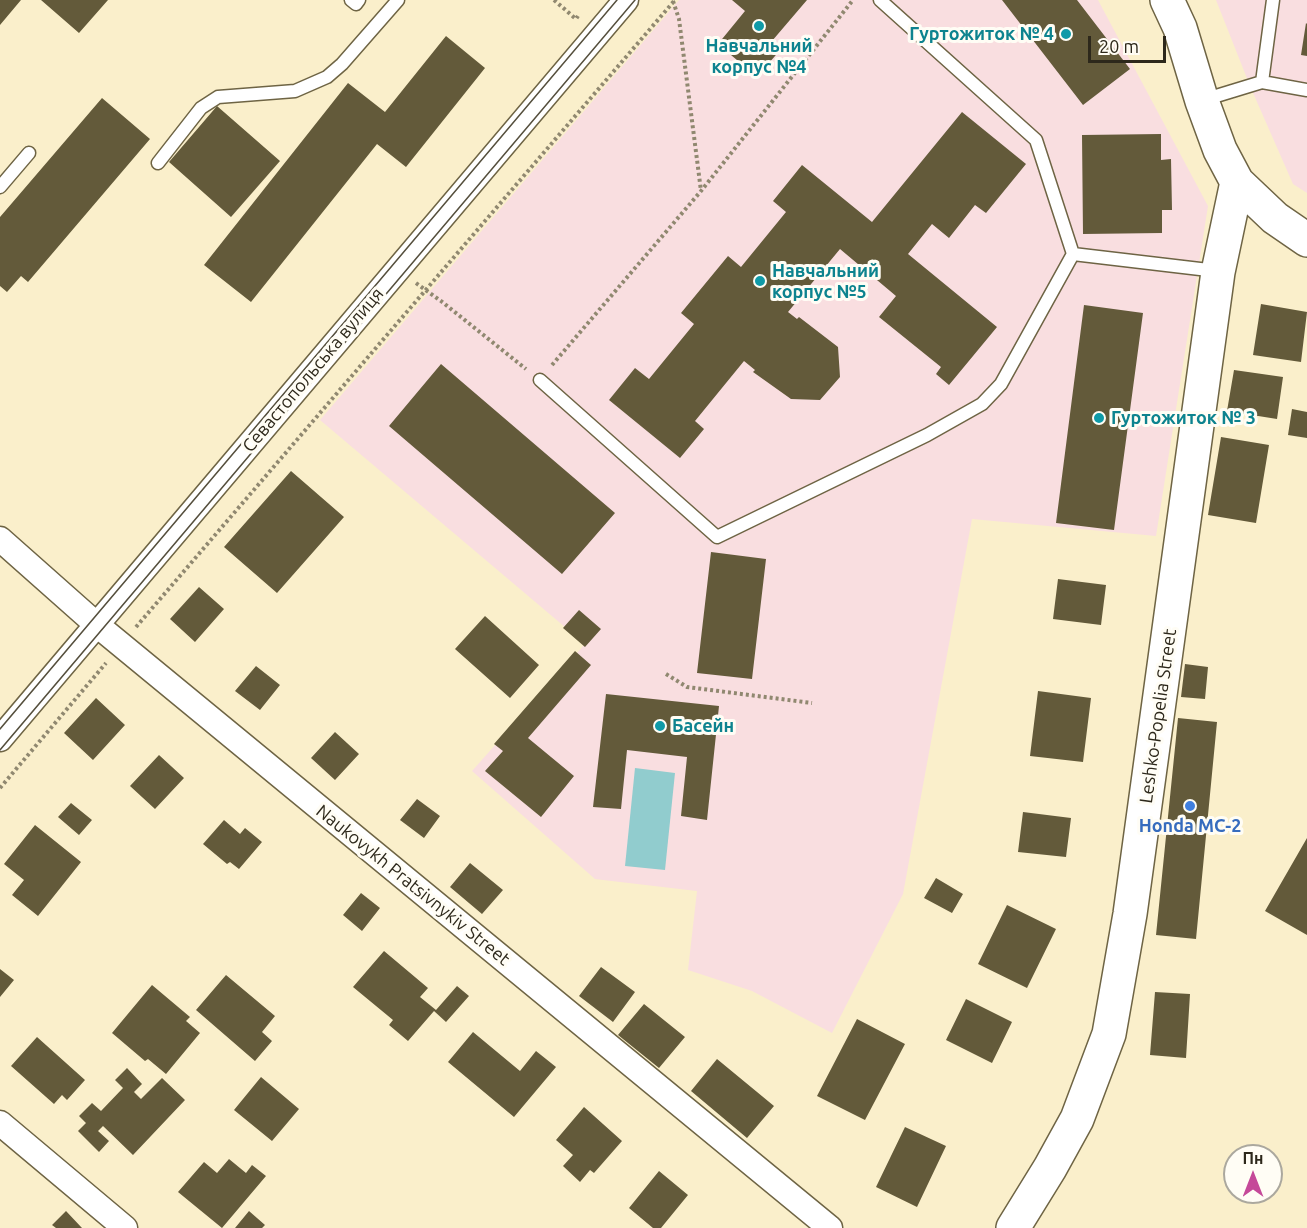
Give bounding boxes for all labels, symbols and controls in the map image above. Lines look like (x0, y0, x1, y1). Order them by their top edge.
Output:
marker: Навчальний корпус №4 (752, 19, 766, 33)
place label: Гуртожиток № 4 (909, 23, 1054, 45)
scale bar (1091, 24, 1169, 62)
marker: Гуртожиток № 4 (1059, 27, 1073, 41)
place label: Навчальний корпус №4 (706, 35, 812, 78)
text: 20 m (1099, 36, 1139, 56)
place label: Навчальний корпус №5 (772, 260, 879, 302)
marker: Навчальний корпус №5 (753, 274, 767, 288)
street label: Севастопольська вулиця (238, 283, 388, 457)
place label: Гуртожиток № 3 (1111, 407, 1256, 429)
marker: Гуртожиток № 3 (1092, 411, 1106, 425)
street label: Leshko-Popelia Street (1135, 627, 1181, 805)
place label: Басейн (672, 715, 734, 737)
marker: Басейн (653, 719, 667, 733)
marker: Honda МС-2 (1183, 799, 1197, 813)
street label: Naukovykh Pratsivnykiv Street (312, 800, 514, 970)
place label: Honda МС-2 (1139, 815, 1241, 837)
north arrow (1223, 1144, 1283, 1204)
text: Пн (1243, 1149, 1263, 1167)

